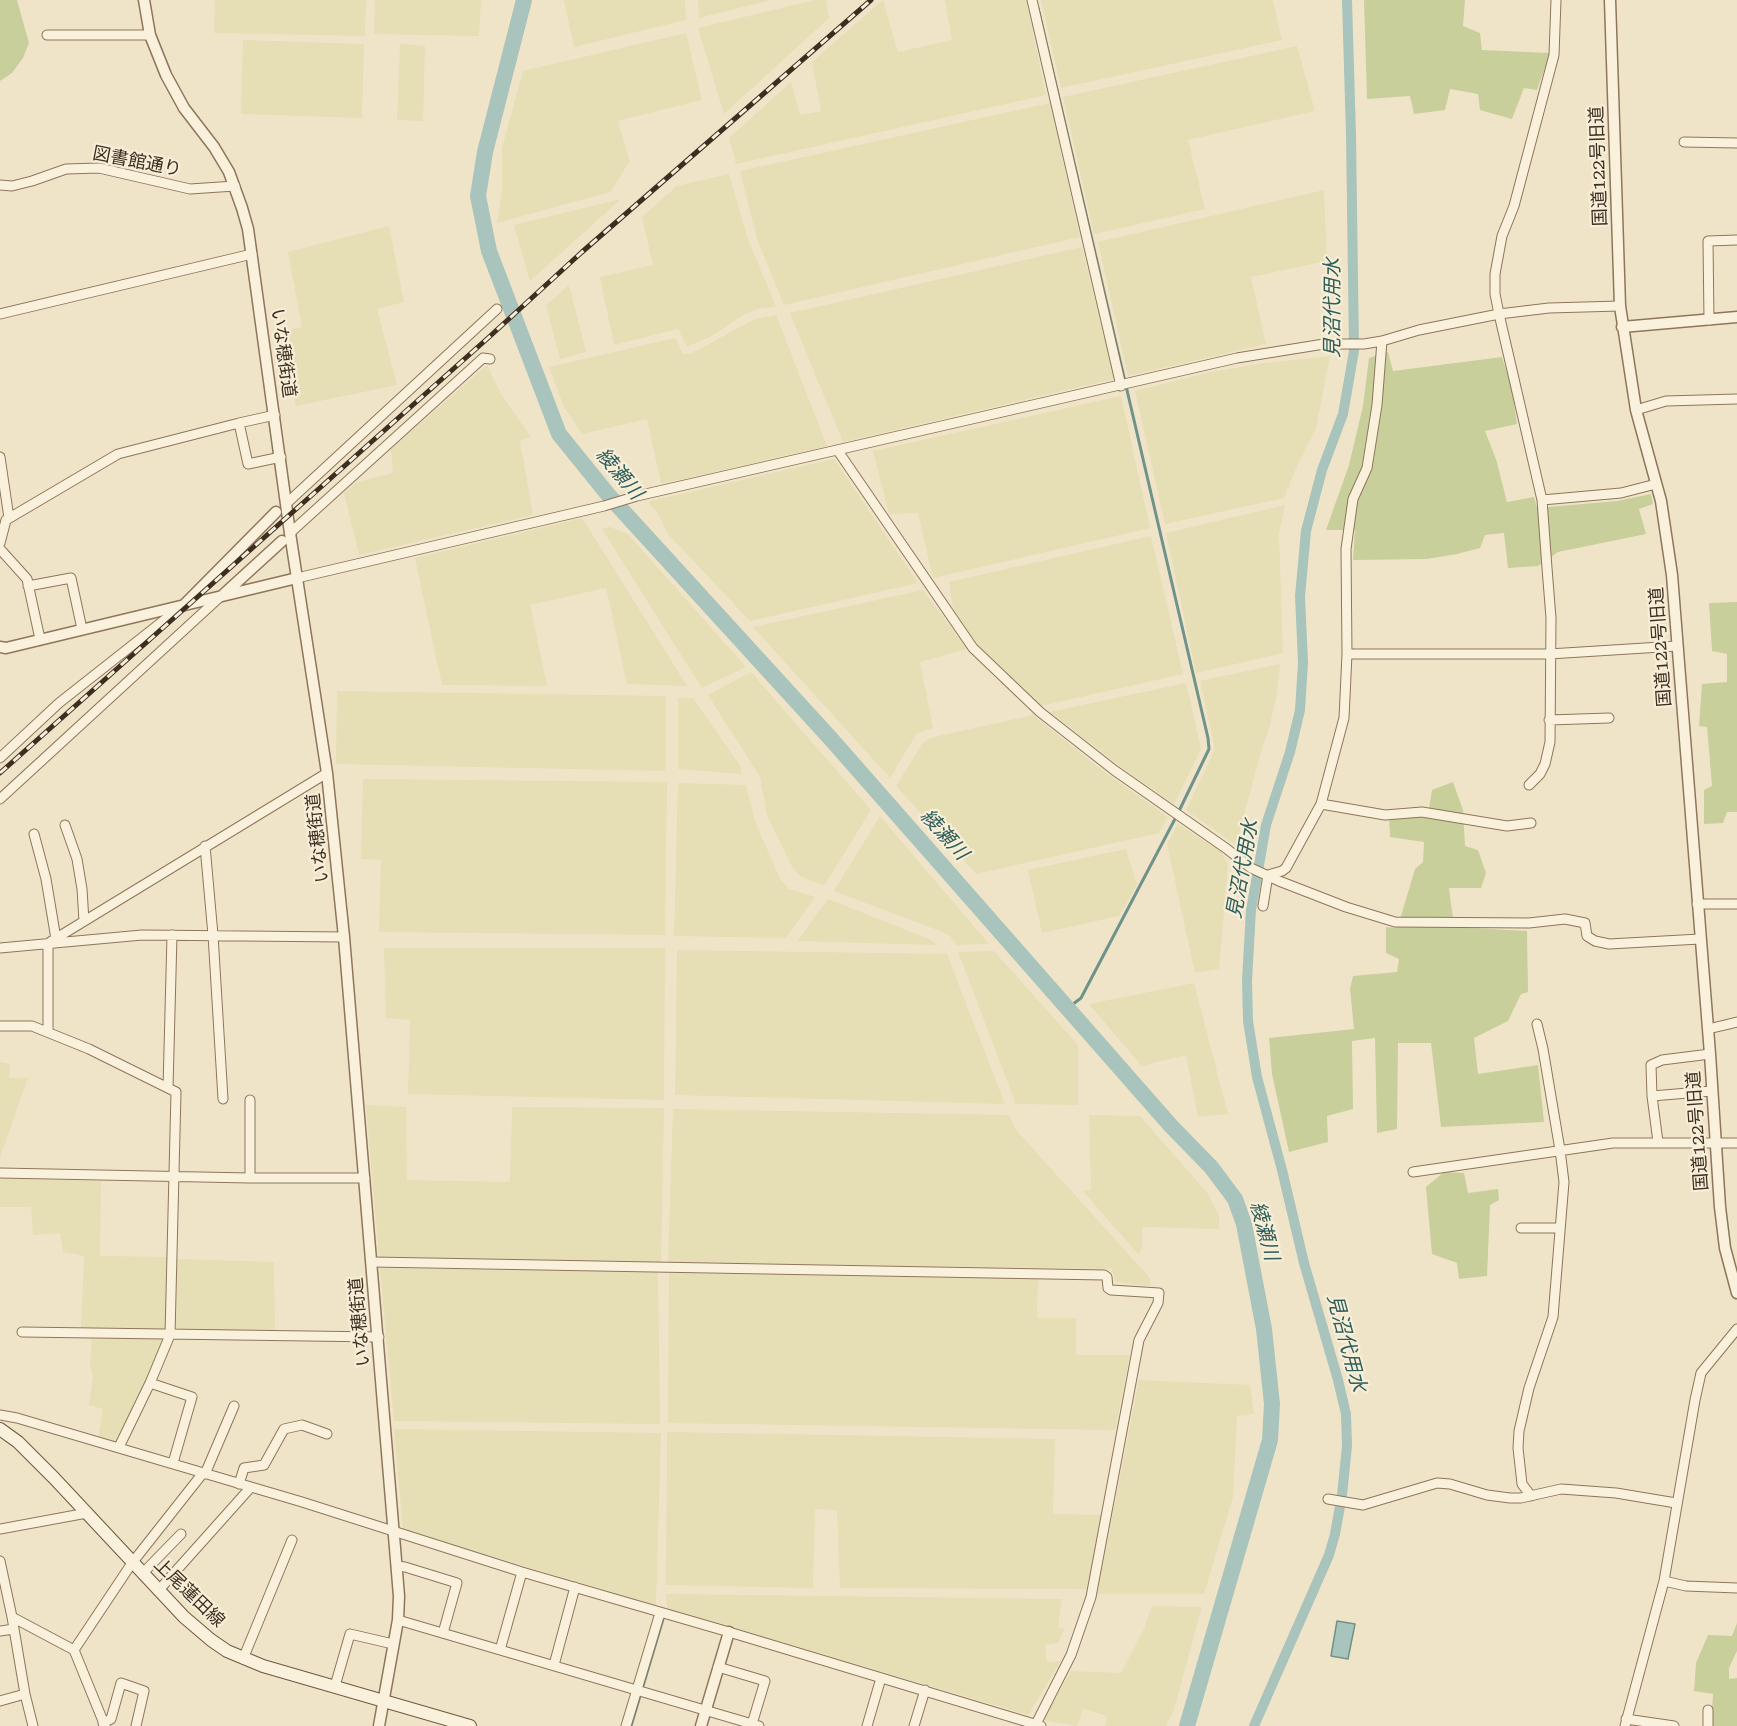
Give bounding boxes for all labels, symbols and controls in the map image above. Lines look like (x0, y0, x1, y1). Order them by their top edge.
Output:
street label: 国道122号旧道 (1586, 106, 1612, 226)
street label: 図書館通り (91, 143, 183, 181)
water label: 見沼代用水 (1321, 258, 1345, 358)
street label: いな穂街道 (266, 307, 300, 399)
water label: 綾瀬川 (591, 443, 647, 505)
street label: 国道122号旧道 (1646, 586, 1676, 708)
street label: いな穂街道 (303, 792, 333, 884)
water label: 綾瀬川 (915, 805, 973, 865)
water label: 見沼代用水 (1222, 818, 1264, 920)
street label: 国道122号旧道 (1683, 1070, 1713, 1192)
water label: 綾瀬川 (1245, 1199, 1283, 1263)
street label: いな穂街道 (345, 1276, 375, 1368)
water label: 見沼代用水 (1321, 1292, 1371, 1394)
street label: 上尾蓮田線 (149, 1554, 229, 1632)

